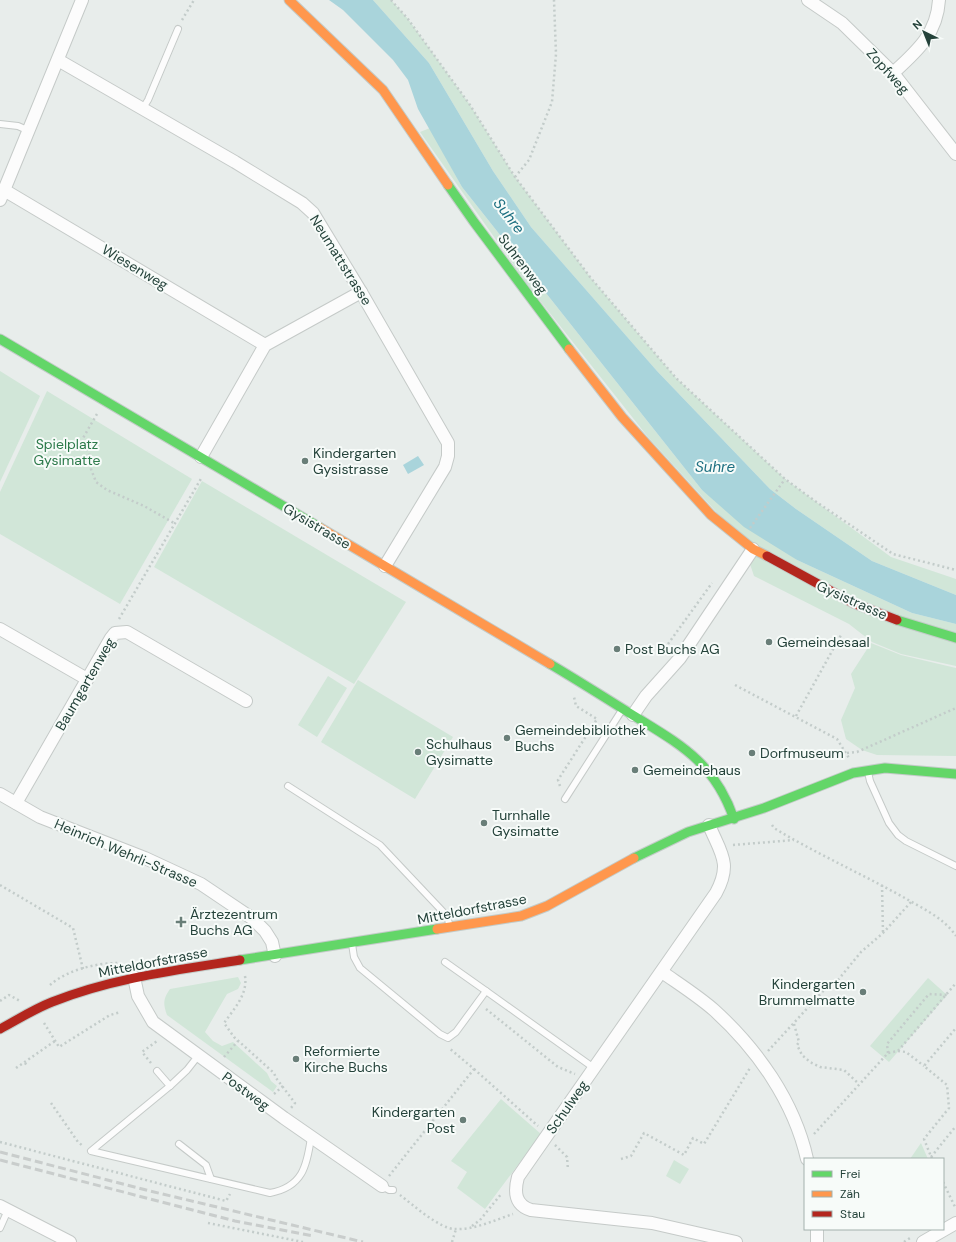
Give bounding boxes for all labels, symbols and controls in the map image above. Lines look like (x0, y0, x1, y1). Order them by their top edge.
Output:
north arrow (904, 12, 944, 52)
text: N (909, 17, 925, 33)
street label: Zopfweg (863, 44, 913, 98)
water label: Suhre (489, 194, 529, 238)
street label: Neumattstrasse (306, 211, 376, 309)
street label: Suhrenweg (494, 230, 552, 298)
street label: Wiesenweg (99, 240, 172, 294)
park label: Spielplatz Gysimatte (33, 435, 101, 469)
place label: Kindergarten Gysistrasse (313, 444, 396, 478)
marker: Kindergarten Gysistrasse (300, 456, 310, 466)
water label: Suhre (695, 457, 735, 477)
street label: Gysistrasse (280, 499, 354, 553)
street label: Gysistrasse (814, 576, 890, 624)
place label: Gemeindesaal (777, 633, 870, 651)
street label: Baumgartenweg (51, 634, 119, 734)
marker: Gemeindesaal (764, 637, 774, 647)
place label: Post Buchs AG (625, 640, 720, 658)
marker: Post Buchs AG (612, 644, 622, 654)
place label: Gemeindebibliothek Buchs (515, 721, 646, 755)
marker: Gemeindebibliothek Buchs (502, 733, 512, 743)
place label: Schulhaus Gysimatte (426, 735, 493, 769)
place label: Dorfmuseum (760, 744, 844, 762)
marker: Schulhaus Gysimatte (413, 747, 423, 757)
marker: Dorfmuseum (747, 748, 757, 758)
place label: Gemeindehaus (643, 761, 741, 779)
marker: Gemeindehaus (630, 765, 640, 775)
place label: Turnhalle Gysimatte (492, 806, 559, 840)
street label: Heinrich Wehrli-Strasse (52, 815, 200, 891)
marker: Turnhalle Gysimatte (479, 818, 489, 828)
street label: Mitteldorfstrasse (416, 890, 528, 928)
place label: Ärztezentrum Buchs AG (190, 905, 278, 939)
marker: Ärztezentrum Buchs AG (175, 916, 187, 928)
street label: Mitteldorfstrasse (97, 943, 209, 981)
place label: Kindergarten Brummelmatte (759, 975, 855, 1009)
marker: Kindergarten Brummelmatte (858, 987, 868, 997)
place label: Reformierte Kirche Buchs (304, 1042, 388, 1076)
marker: Reformierte Kirche Buchs (291, 1054, 301, 1064)
street label: Postweg (219, 1068, 273, 1114)
street label: Schulweg (542, 1077, 592, 1137)
place label: Kindergarten Post (372, 1103, 455, 1137)
marker: Kindergarten Post (458, 1115, 468, 1125)
legend (804, 1158, 944, 1230)
text: Frei (840, 1166, 860, 1182)
text: Zäh (840, 1186, 860, 1202)
text: Stau (840, 1206, 865, 1222)

